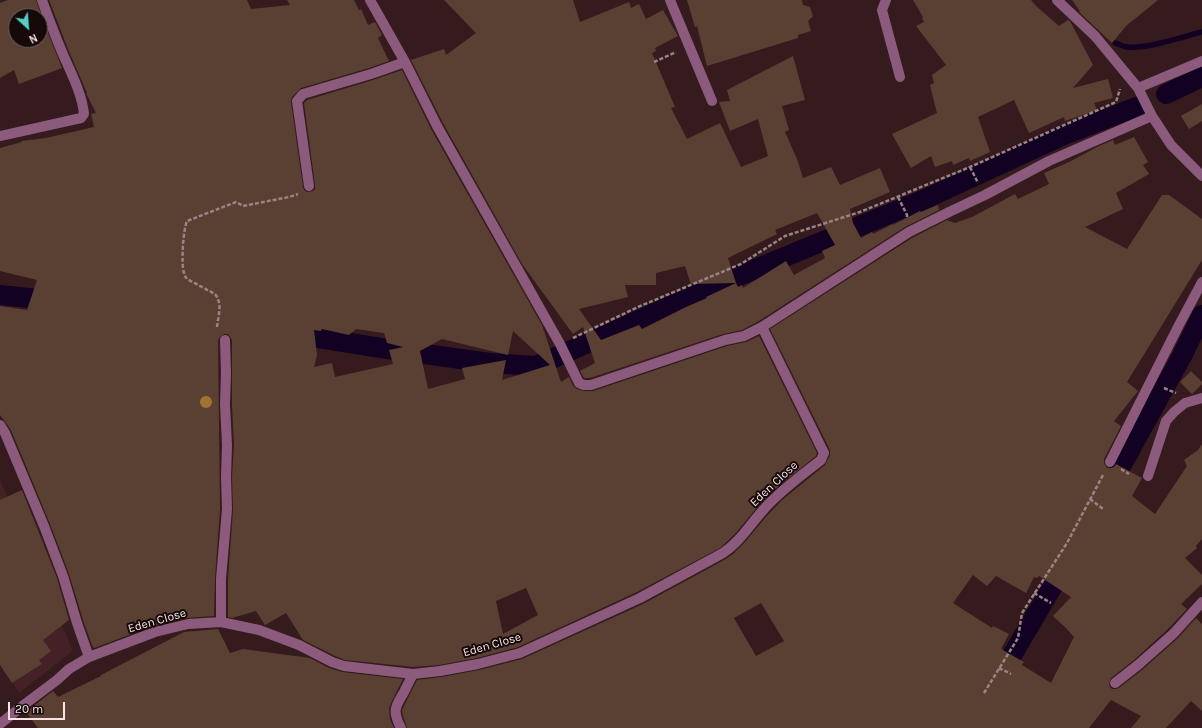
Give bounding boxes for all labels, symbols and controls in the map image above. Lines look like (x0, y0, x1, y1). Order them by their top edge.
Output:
north arrow (8, 8, 48, 48)
text: N (27, 31, 39, 46)
street label: Eden Close (747, 458, 801, 510)
street label: Eden Close (126, 606, 188, 636)
street label: Eden Close (461, 630, 523, 660)
scale bar (10, 694, 67, 720)
text: 20 m (15, 702, 43, 716)

